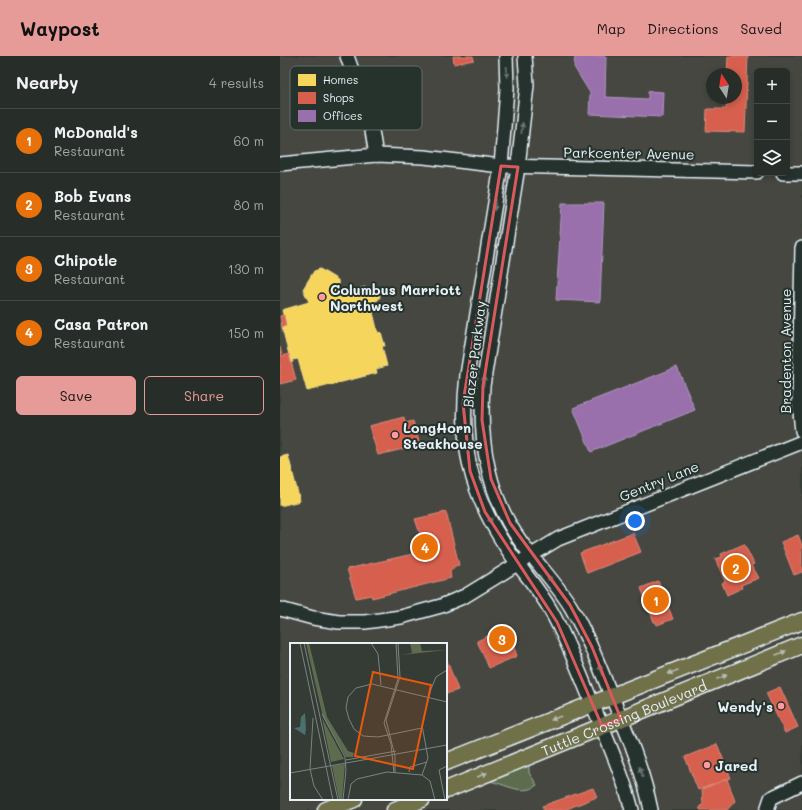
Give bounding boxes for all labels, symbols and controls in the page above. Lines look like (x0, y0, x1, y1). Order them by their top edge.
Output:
text: Waypost (20, 16, 100, 41)
text: Map (597, 19, 625, 38)
text: Directions (647, 19, 718, 38)
text: Saved (740, 19, 782, 38)
legend (290, 66, 422, 130)
one-way arrow (504, 66, 510, 79)
north arrow (706, 68, 742, 104)
map controls (754, 68, 790, 176)
button: + (754, 68, 790, 104)
text: Nearby (16, 71, 78, 93)
text: Homes (323, 72, 358, 87)
text: 4 results (209, 74, 264, 91)
text: Shops (323, 90, 354, 105)
button: − (754, 104, 790, 140)
text: Offices (323, 108, 362, 123)
text: McDonald's (54, 122, 138, 142)
one-way arrow (519, 122, 525, 134)
text: 1 (26, 132, 32, 149)
text: 60 m (234, 132, 264, 149)
button: layers (754, 140, 790, 176)
text: Restaurant (54, 142, 125, 159)
street label: Parkcenter Avenue (563, 142, 695, 164)
text: Bob Evans (54, 186, 131, 206)
text: 2 (25, 196, 33, 213)
text: 80 m (234, 196, 264, 213)
one-way arrow (492, 199, 498, 211)
text: Restaurant (54, 206, 125, 223)
text: Chipotle (54, 250, 117, 270)
text: 3 (25, 260, 33, 277)
text: 130 m (228, 260, 264, 277)
text: Restaurant (54, 270, 125, 287)
place label: Columbus Marriott Northwest (330, 280, 461, 315)
street label: Bradenton Avenue (776, 289, 795, 413)
marker: Columbus Marriott Northwest (317, 292, 327, 302)
street label: Blazer Parkway (458, 299, 490, 409)
text: Casa Patron (54, 314, 148, 334)
text: 4 (25, 324, 33, 341)
text: 150 m (228, 324, 264, 341)
text: Restaurant (54, 334, 125, 351)
one-way arrow (481, 375, 487, 387)
button: Save (16, 376, 136, 415)
button: Share (144, 376, 264, 415)
place label: LongHorn Steakhouse (403, 418, 483, 453)
marker: LongHorn Steakhouse (390, 430, 400, 440)
street label: Gentry Lane (616, 456, 702, 506)
your location (625, 511, 645, 531)
one-way arrow (486, 512, 493, 524)
pin: 4 (412, 532, 438, 562)
pin: 2 (723, 553, 749, 583)
one-way arrow (547, 574, 555, 585)
pin: 1 (643, 585, 669, 615)
pin: 3 (489, 624, 515, 654)
inset map (290, 643, 447, 800)
one-way arrow (776, 650, 788, 656)
one-way arrow (597, 663, 603, 675)
one-way arrow (666, 670, 678, 676)
one-way arrow (717, 674, 729, 680)
street label: Tuttle Crossing Boulevard (538, 675, 709, 760)
place label: Wendy's (717, 697, 773, 716)
marker: Wendy's (776, 701, 786, 711)
one-way arrow (551, 715, 562, 721)
place label: Jared (715, 756, 757, 775)
marker: Jared (702, 760, 712, 770)
one-way arrow (637, 766, 643, 778)
one-way arrow (477, 772, 488, 778)

